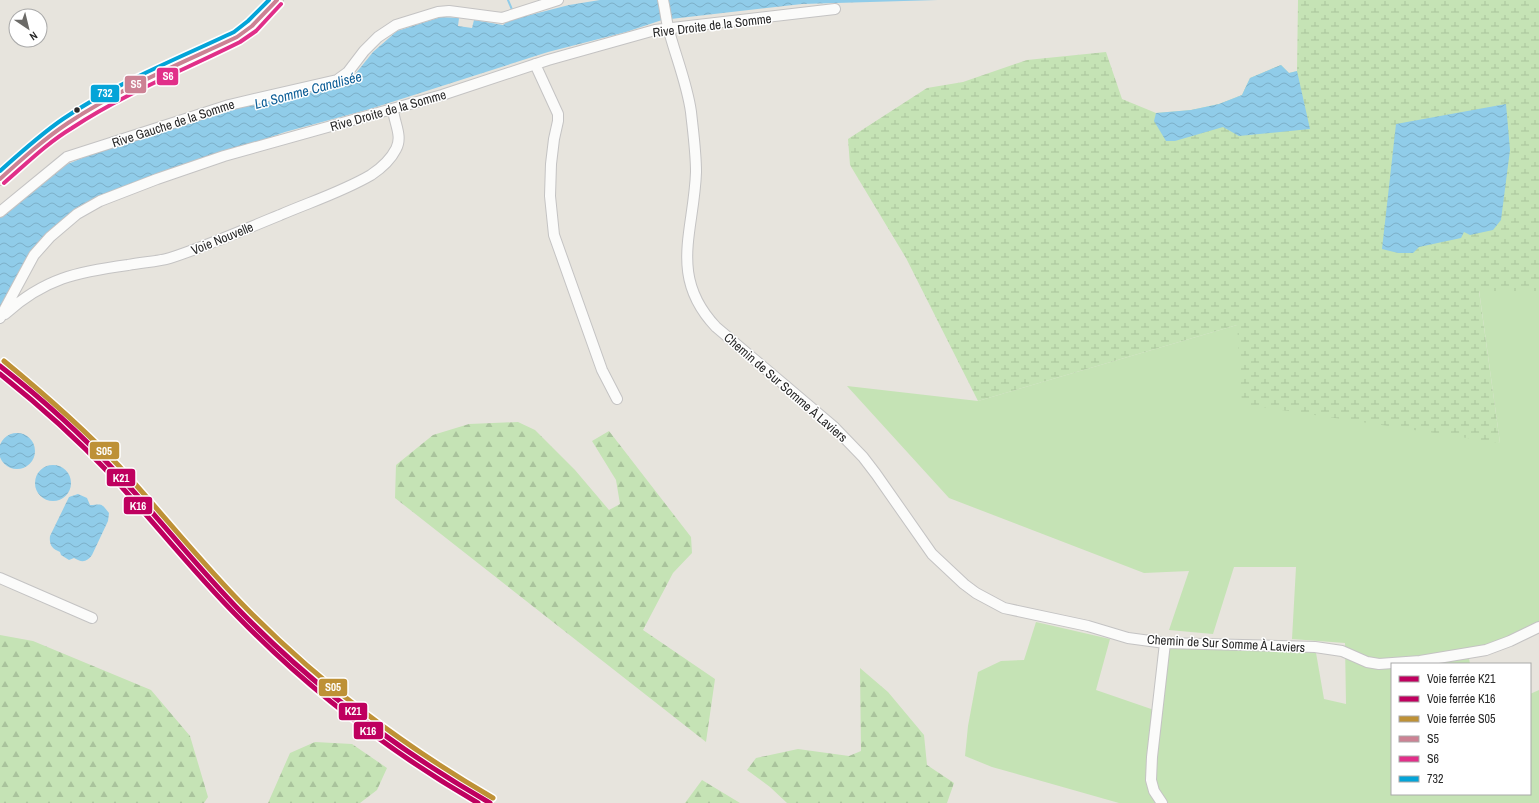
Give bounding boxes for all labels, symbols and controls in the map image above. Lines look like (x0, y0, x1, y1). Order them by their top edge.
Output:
north arrow (8, 8, 48, 48)
street label: Rive Droite de la Somme (652, 10, 773, 41)
text: N (27, 29, 40, 44)
line badge: S6 (156, 67, 179, 86)
water label: La Somme Canalisée (252, 67, 364, 113)
text: S6 (162, 69, 174, 83)
line badge: S5 (124, 75, 147, 94)
text: S5 (130, 77, 142, 91)
line badge: 732 (90, 84, 120, 103)
text: 732 (97, 86, 113, 100)
street label: Rive Droite de la Somme (328, 86, 448, 135)
street label: Rive Gauche de la Somme (110, 96, 237, 151)
unlabelled marker (72, 105, 82, 115)
street label: Voie Nouvelle (189, 218, 256, 259)
street label: Chemin de Sur Somme À Laviers (720, 329, 851, 446)
line badge: S05 (89, 441, 120, 460)
text: S05 (96, 444, 112, 458)
line badge: K21 (106, 468, 136, 487)
text: K21 (113, 471, 129, 485)
line badge: K16 (123, 496, 153, 515)
text: K16 (130, 499, 146, 513)
street label: Chemin de Sur Somme À Laviers (1147, 631, 1305, 656)
legend (1391, 663, 1531, 795)
text: Voie ferrée K21 (1427, 671, 1496, 687)
line badge: S05 (318, 678, 348, 697)
text: S05 (325, 680, 341, 694)
text: Voie ferrée K16 (1427, 691, 1495, 707)
line badge: K21 (338, 702, 368, 721)
text: K21 (345, 704, 361, 718)
text: Voie ferrée S05 (1427, 711, 1496, 727)
line badge: K16 (353, 721, 384, 740)
text: K16 (360, 724, 376, 738)
text: S5 (1427, 731, 1440, 747)
text: S6 (1427, 751, 1439, 767)
text: 732 (1427, 771, 1443, 787)

